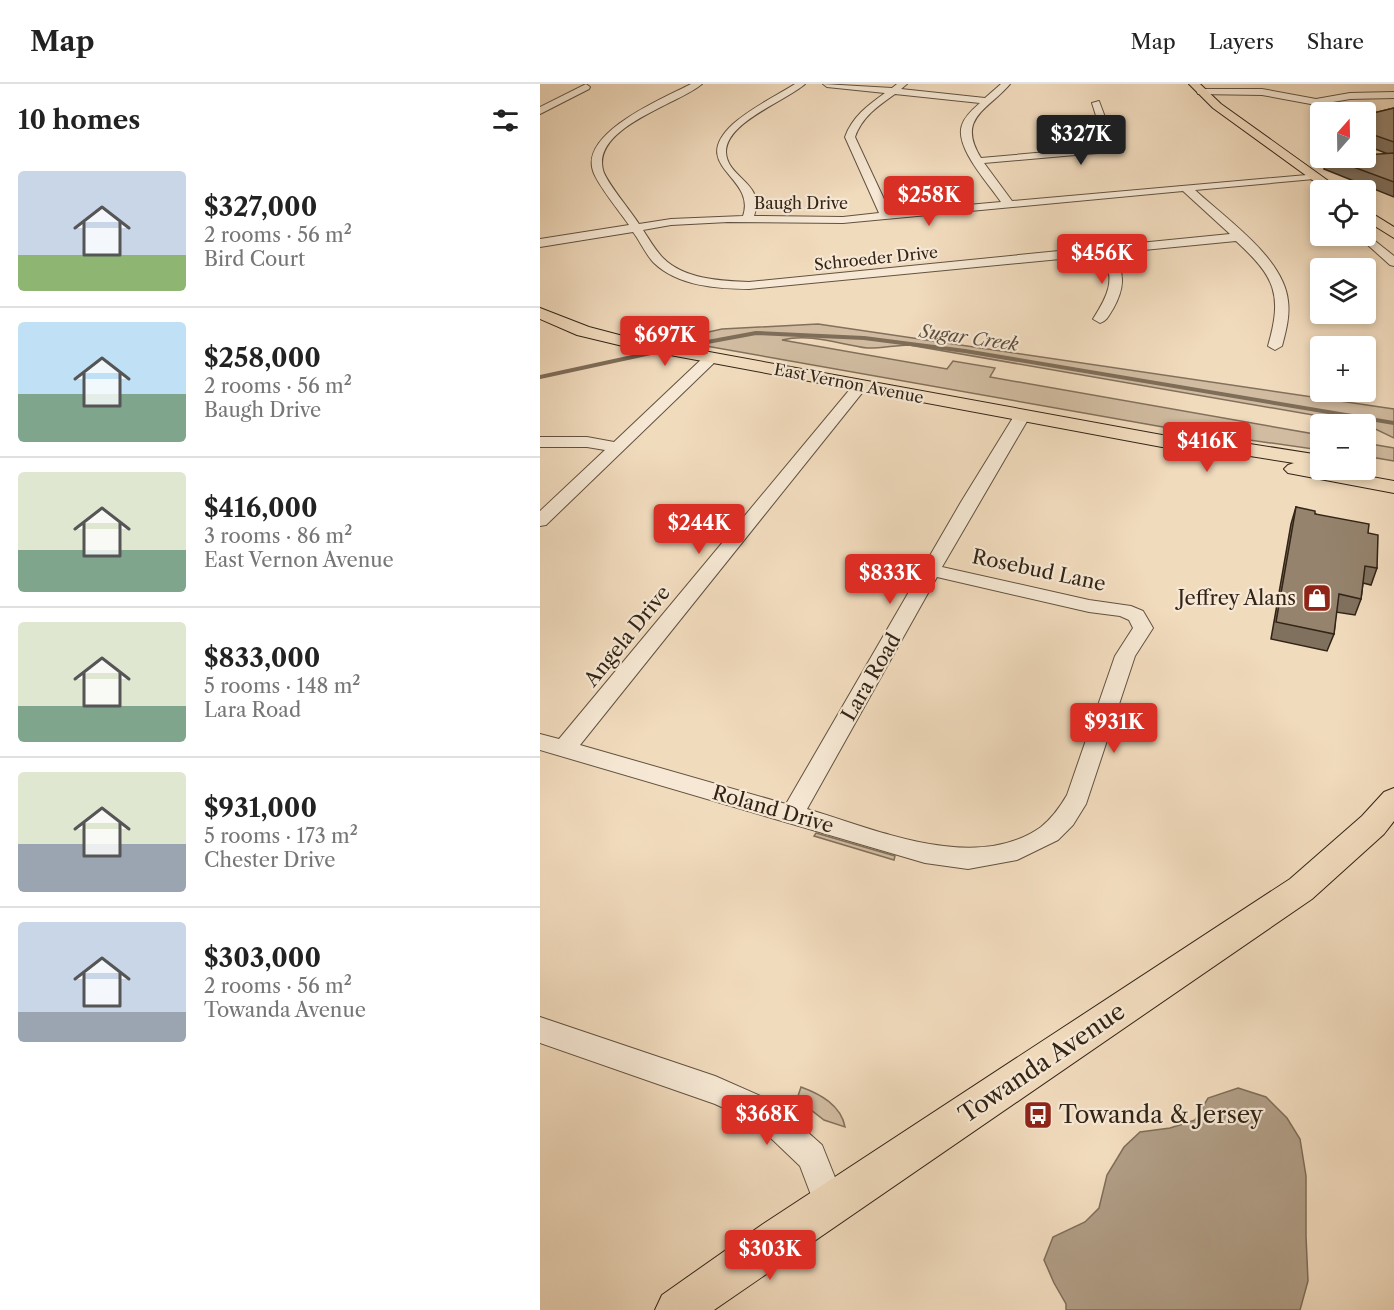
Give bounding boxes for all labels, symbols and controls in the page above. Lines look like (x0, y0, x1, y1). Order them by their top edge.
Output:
text: Map (30, 24, 94, 58)
text: Map (1131, 29, 1176, 54)
text: Layers (1209, 29, 1274, 54)
text: Share (1307, 29, 1364, 54)
north arrow (1310, 102, 1376, 168)
map controls (1310, 102, 1376, 480)
text: 10 homes (18, 104, 140, 136)
icon: filters (489, 104, 522, 137)
pin: $327K (1039, 115, 1123, 166)
text: $327K (1051, 122, 1111, 146)
pin: $258K (887, 176, 971, 227)
button: locate (1310, 180, 1376, 246)
text: $258K (898, 183, 960, 207)
text: $327,000 (204, 191, 317, 223)
street label: Baugh Drive (754, 193, 848, 213)
icon: home (66, 195, 138, 267)
text: 2 rooms · 56 m² (204, 223, 352, 247)
pin: $456K (1060, 234, 1144, 285)
text: $456K (1071, 241, 1133, 265)
street label: Schroeder Drive (813, 242, 939, 274)
text: Bird Court (204, 247, 305, 271)
button: layers (1310, 258, 1376, 324)
pin: $697K (623, 316, 707, 367)
water label: Sugar Creek (917, 320, 1021, 356)
text: $697K (634, 323, 696, 347)
button: + (1310, 336, 1376, 402)
text: $258,000 (204, 342, 321, 374)
icon: home (66, 346, 138, 418)
street label: East Vernon Avenue (773, 359, 925, 407)
text: 2 rooms · 56 m² (204, 374, 352, 398)
text: Baugh Drive (204, 398, 321, 422)
button: − (1310, 414, 1376, 480)
pin: $416K (1165, 422, 1249, 473)
text: $416K (1177, 429, 1237, 453)
text: $416,000 (204, 492, 318, 524)
icon: home (66, 496, 138, 568)
pin: $244K (657, 504, 741, 555)
text: $244K (668, 511, 730, 535)
text: 3 rooms · 86 m² (204, 524, 352, 548)
street label: Rosebud Lane (970, 544, 1108, 596)
text: East Vernon Avenue (204, 548, 394, 572)
pin: $833K (848, 554, 932, 605)
text: $833K (859, 561, 921, 585)
street label: Angela Drive (578, 581, 675, 692)
shop icon: Jeffrey Alans (1301, 582, 1333, 614)
place label: Jeffrey Alans (1175, 586, 1296, 610)
street label: Lara Road (836, 629, 906, 725)
text: $833,000 (204, 642, 320, 674)
icon: home (66, 646, 138, 718)
text: 5 rooms · 148 m² (204, 674, 360, 698)
text: Lara Road (204, 698, 301, 722)
pin: $931K (1072, 703, 1156, 754)
text: $931K (1084, 710, 1144, 734)
street label: Roland Drive (710, 780, 836, 838)
text: $931,000 (204, 792, 317, 824)
icon: home (66, 796, 138, 868)
text: 5 rooms · 173 m² (204, 824, 358, 848)
text: Chester Drive (204, 848, 335, 872)
text: $303,000 (204, 942, 321, 974)
icon: home (66, 946, 138, 1018)
text: 2 rooms · 56 m² (204, 974, 352, 998)
street label: Towanda Avenue (953, 996, 1130, 1129)
text: Towanda Avenue (204, 998, 366, 1022)
pin: $368K (725, 1095, 809, 1146)
bus stop icon: Towanda & Jersey (1022, 1099, 1054, 1131)
place label: Towanda & Jersey (1059, 1100, 1264, 1129)
text: $368K (736, 1102, 798, 1126)
pin: $303K (728, 1230, 812, 1281)
text: $303K (739, 1237, 801, 1261)

